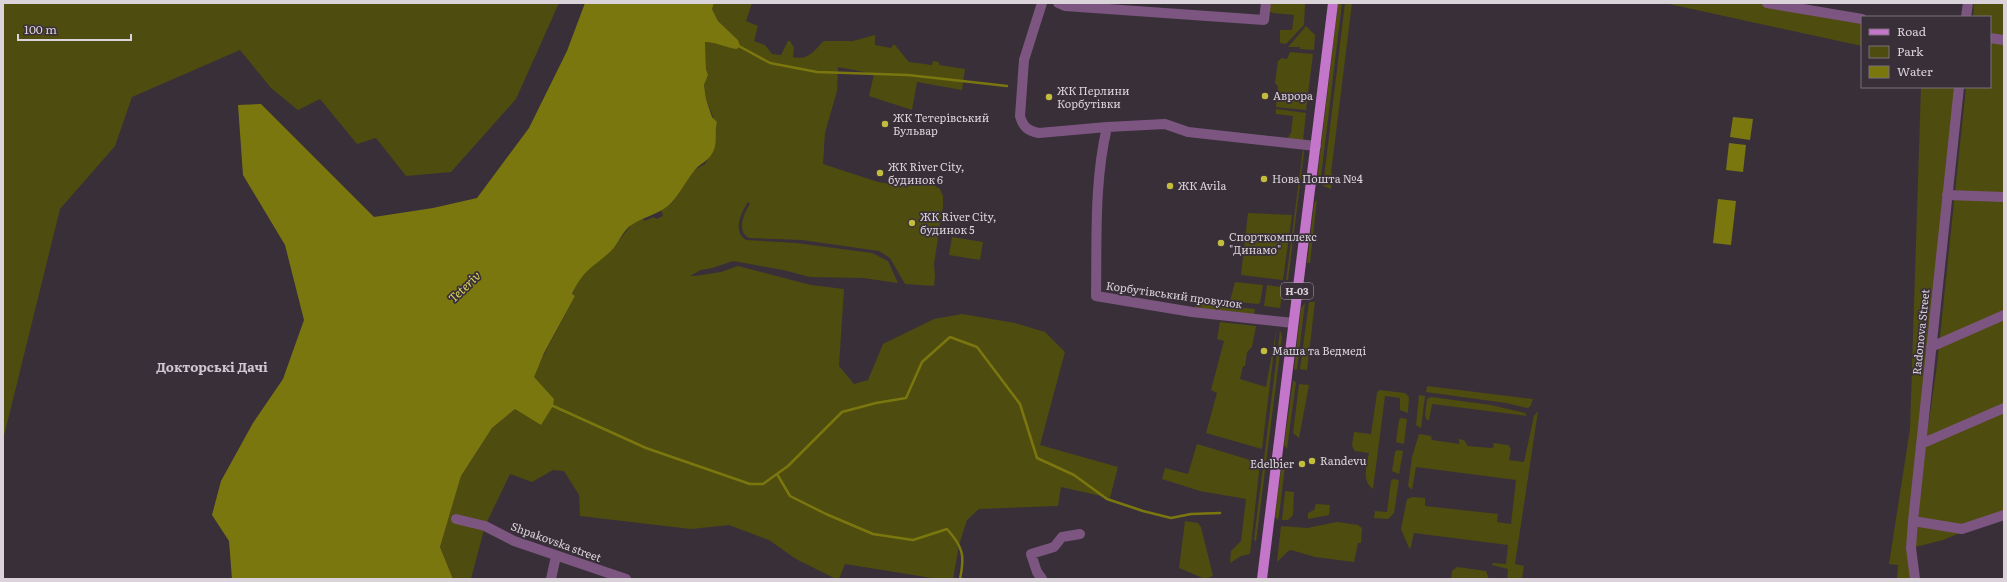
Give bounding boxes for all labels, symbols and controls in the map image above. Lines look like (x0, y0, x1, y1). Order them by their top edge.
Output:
scale bar (18, 16, 131, 42)
legend (1861, 16, 1991, 88)
text: 100 m (24, 20, 57, 38)
text: Road (1897, 22, 1927, 40)
text: Park (1897, 42, 1924, 60)
text: Water (1897, 62, 1933, 80)
place label: ЖК Перлини Корбутівки (1057, 82, 1129, 111)
place label: Аврора (1273, 87, 1313, 103)
marker: Аврора (1260, 91, 1270, 101)
marker: ЖК Перлини Корбутівки (1044, 92, 1054, 102)
place label: ЖК Тетерівський Бульвар (893, 109, 989, 138)
marker: ЖК Тетерівський Бульвар (880, 119, 890, 129)
place label: ЖК River City, будинок 6 (888, 158, 964, 187)
marker: ЖК River City, будинок 6 (875, 168, 885, 178)
place label: Нова Пошта №4 (1272, 170, 1363, 186)
marker: Нова Пошта №4 (1259, 174, 1269, 184)
place label: ЖК Avila (1178, 177, 1226, 193)
marker: ЖК Avila (1165, 181, 1175, 191)
place label: ЖК River City, будинок 5 (920, 208, 996, 237)
marker: ЖК River City, будинок 5 (907, 218, 917, 228)
place label: Спорткомплекс "Динамо" (1229, 228, 1317, 257)
marker: Спорткомплекс "Динамо" (1216, 238, 1226, 248)
water label: Teteriv (444, 266, 485, 306)
street label: Корбутівський провулок (1105, 277, 1244, 312)
road number: Н-03 (1281, 283, 1313, 299)
street label: Radonova Street (1908, 288, 1933, 376)
place label: Маша та Ведмеді (1272, 342, 1366, 358)
marker: Маша та Ведмеді (1259, 346, 1269, 356)
district label: Докторські Дачі (156, 357, 268, 376)
place label: Randevu (1320, 452, 1367, 468)
place label: Edelbier (1250, 455, 1295, 471)
marker: Randevu (1307, 456, 1317, 466)
marker: Edelbier (1297, 459, 1307, 469)
street label: Shpakovska street (509, 517, 604, 565)

